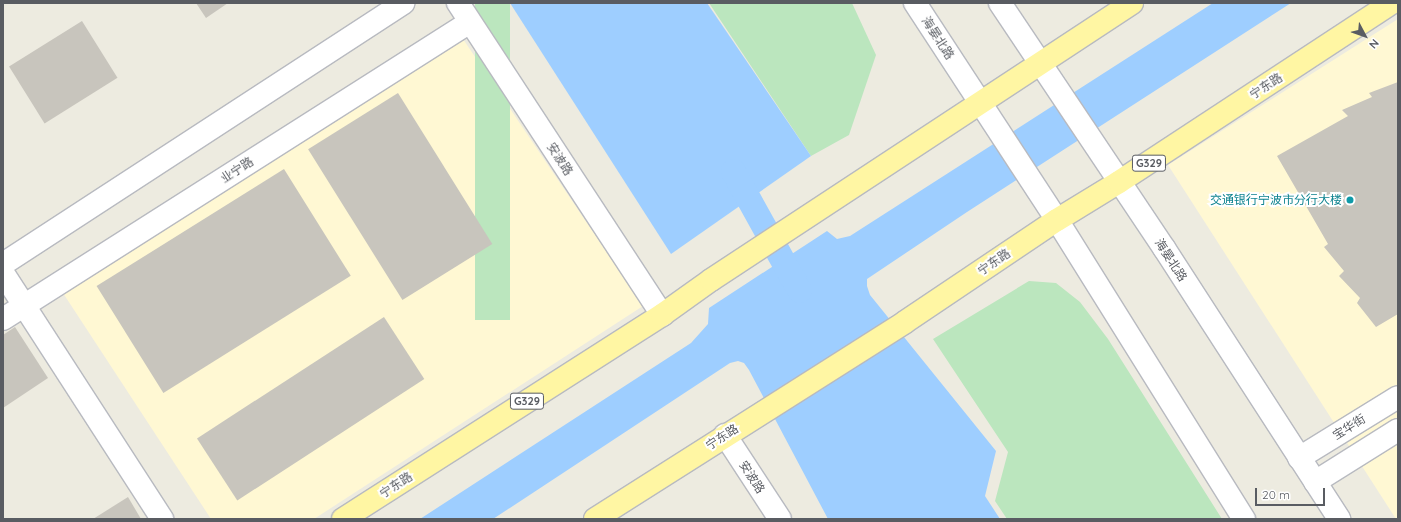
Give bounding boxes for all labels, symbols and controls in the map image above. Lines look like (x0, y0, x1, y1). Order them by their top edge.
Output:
street label: 海晏北路 (919, 14, 957, 62)
north arrow (1345, 16, 1385, 56)
text: N (1366, 36, 1382, 52)
street label: 宁东路 (1247, 70, 1285, 102)
street label: 安波路 (544, 140, 576, 178)
street label: 业宁路 (218, 154, 256, 186)
road number: G329 (1131, 154, 1167, 172)
place label: 交通银行宁波市分行大楼 (1210, 193, 1342, 207)
marker: 交通银行宁波市分行大楼 (1345, 195, 1355, 205)
street label: 海晏北路 (1152, 236, 1190, 284)
street label: 宁东路 (975, 246, 1013, 278)
road number: G329 (509, 392, 545, 410)
street label: 宝华街 (1330, 411, 1368, 443)
street label: 宁东路 (703, 421, 741, 453)
street label: 安波路 (736, 458, 768, 496)
street label: 宁东路 (377, 469, 415, 501)
scale bar (1257, 480, 1327, 506)
text: 20 m (1262, 487, 1290, 502)

